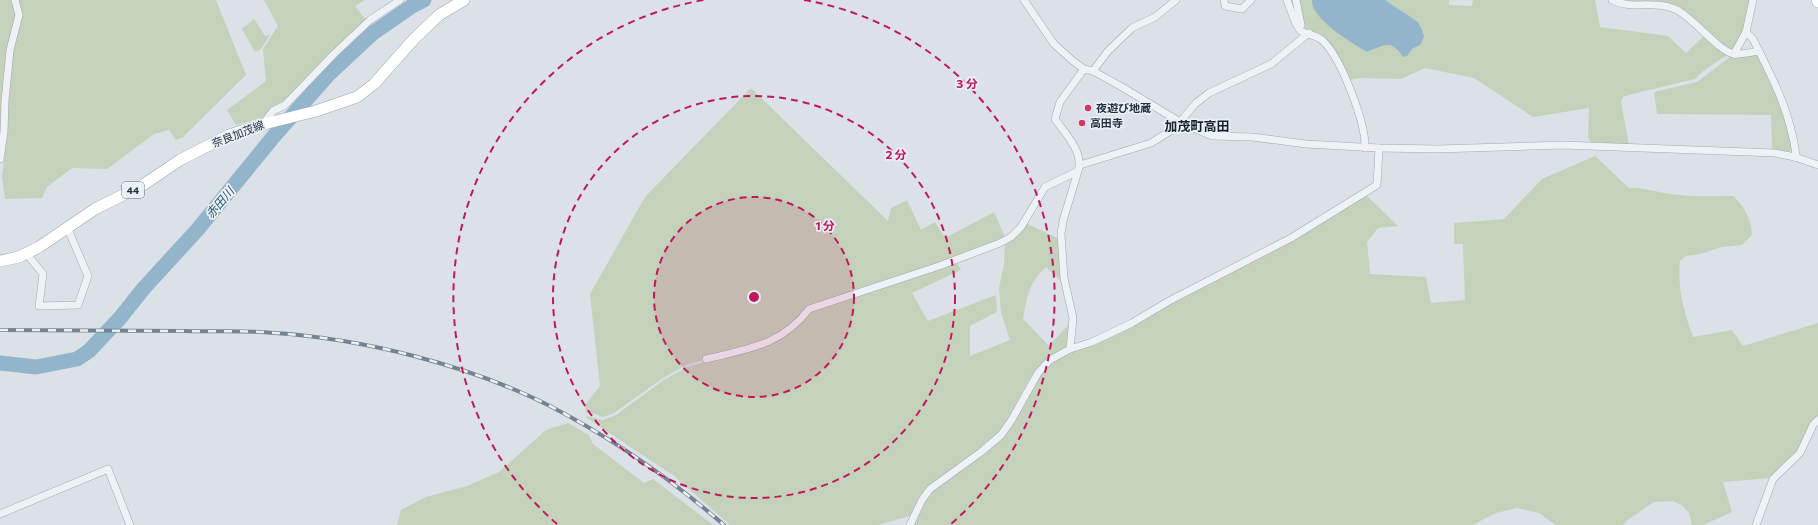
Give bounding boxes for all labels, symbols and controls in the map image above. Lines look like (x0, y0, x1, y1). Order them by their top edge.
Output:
text: 3 分 (956, 76, 978, 90)
place label: 夜遊び地蔵 (1096, 101, 1151, 114)
marker: 夜遊び地蔵 (1083, 103, 1093, 113)
place label: 高田寺 (1090, 116, 1123, 129)
street label: 奈良加茂線 (210, 118, 266, 149)
marker: 高田寺 (1077, 118, 1087, 128)
district label: 加茂町高田 (1164, 118, 1230, 134)
text: 2 分 (885, 147, 907, 161)
road number: 44 (122, 182, 144, 198)
water label: 赤田川 (202, 183, 237, 221)
text: 1 分 (815, 218, 835, 232)
centre of rings (747, 290, 761, 304)

